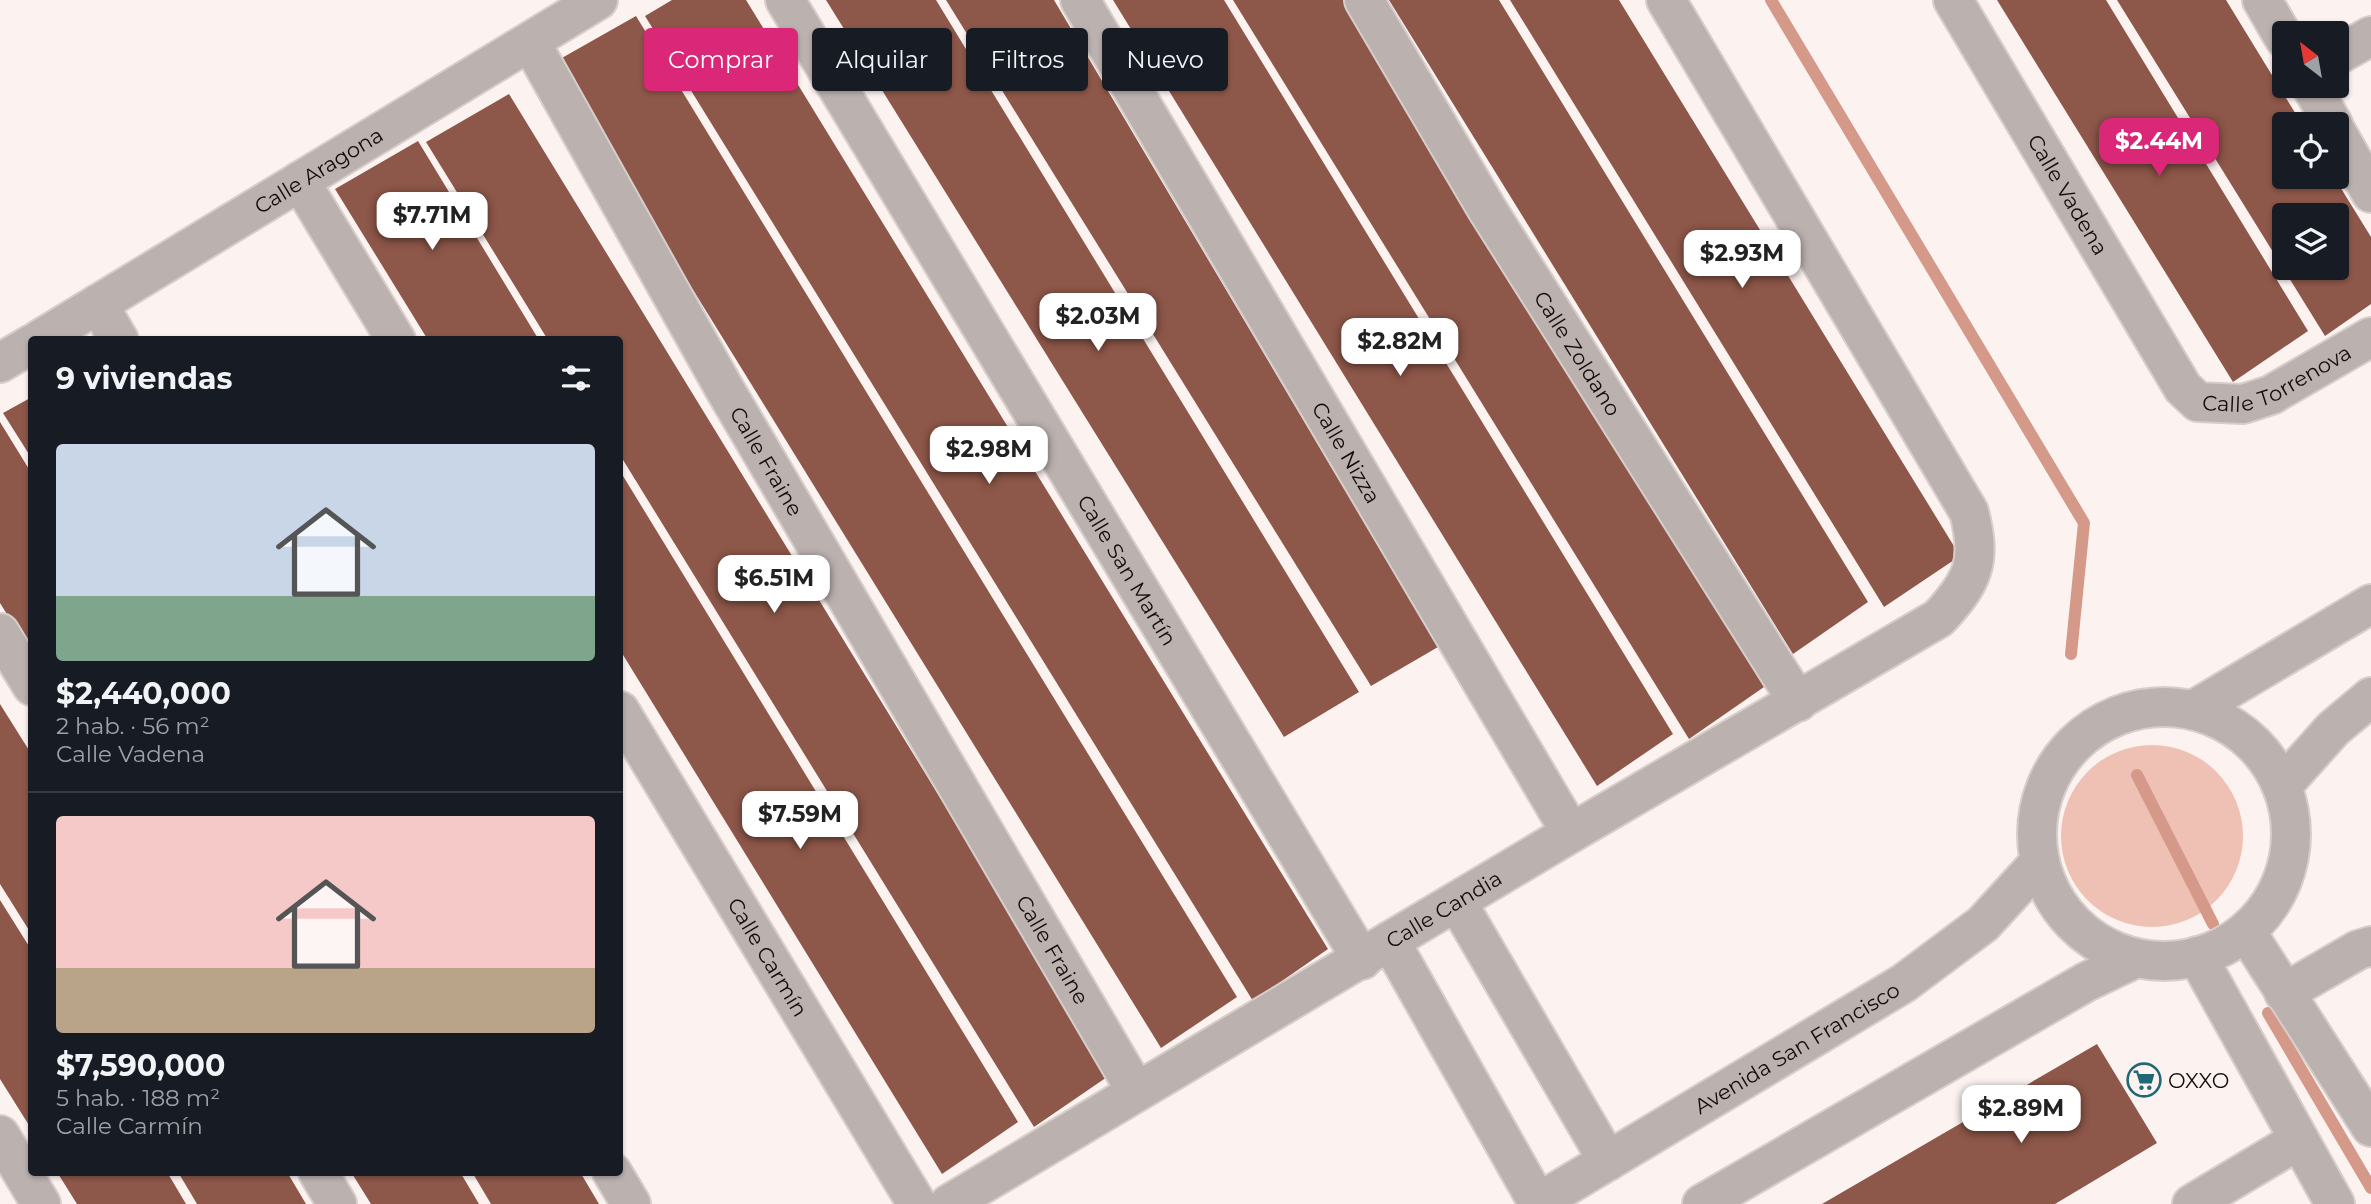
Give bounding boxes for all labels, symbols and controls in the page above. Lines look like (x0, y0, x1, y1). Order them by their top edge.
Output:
north arrow (2272, 21, 2348, 98)
map controls (2272, 21, 2349, 280)
chip: Comprar (644, 28, 798, 91)
chip: Alquilar (812, 28, 952, 91)
chip: Filtros (966, 28, 1088, 91)
chip: Nuevo (1102, 28, 1228, 91)
button: locate (2272, 112, 2349, 189)
pin: $2.44M (2102, 118, 2216, 178)
street label: Calle Aragona (250, 122, 387, 219)
text: $2.44M (2115, 127, 2203, 155)
street label: Calle Vadena (2023, 130, 2114, 259)
pin: $7.71M (375, 192, 489, 252)
text: $7.71M (393, 201, 471, 229)
button: layers (2272, 203, 2349, 280)
pin: $2.93M (1685, 230, 1799, 290)
text: $2.93M (1700, 239, 1784, 267)
street label: Calle Zoldano (1529, 286, 1627, 420)
pin: $2.03M (1041, 294, 1155, 353)
text: $2.03M (1055, 302, 1141, 330)
pin: $2.82M (1343, 318, 1457, 378)
text: $2.82M (1357, 327, 1443, 355)
street label: Calle Torrenova (2202, 339, 2355, 417)
icon: filters (557, 359, 595, 397)
text: 9 viviendas (56, 360, 233, 397)
street label: Calle Nizza (1307, 397, 1386, 507)
street label: Calle Fraine (725, 402, 809, 520)
pin: $2.98M (932, 426, 1046, 486)
text: $2.98M (946, 435, 1032, 463)
icon: home (263, 489, 389, 615)
street label: Calle San Martín (1073, 490, 1182, 650)
pin: $6.51M (717, 556, 831, 615)
text: $6.51M (734, 564, 814, 592)
text: $2,440,000 (56, 675, 231, 712)
text: 2 hab. · 56 m² (56, 712, 210, 740)
text: Calle Vadena (56, 740, 205, 768)
pin: $7.59M (743, 792, 857, 851)
text: $7.59M (758, 800, 842, 828)
icon: home (263, 861, 389, 987)
street label: Calle Candia (1381, 865, 1506, 953)
street label: Calle Fraine (1011, 890, 1095, 1008)
street label: Calle Carmín (723, 893, 813, 1021)
street label: Avenida San Francisco (1689, 976, 1904, 1119)
text: $7,590,000 (56, 1047, 225, 1084)
supermarket icon: OXXO (2125, 1061, 2163, 1099)
place label: OXXO (2168, 1068, 2229, 1093)
text: 5 hab. · 188 m² (56, 1084, 220, 1112)
pin: $2.89M (1964, 1086, 2078, 1145)
text: $2.89M (1978, 1094, 2064, 1122)
text: Calle Carmín (56, 1112, 203, 1140)

